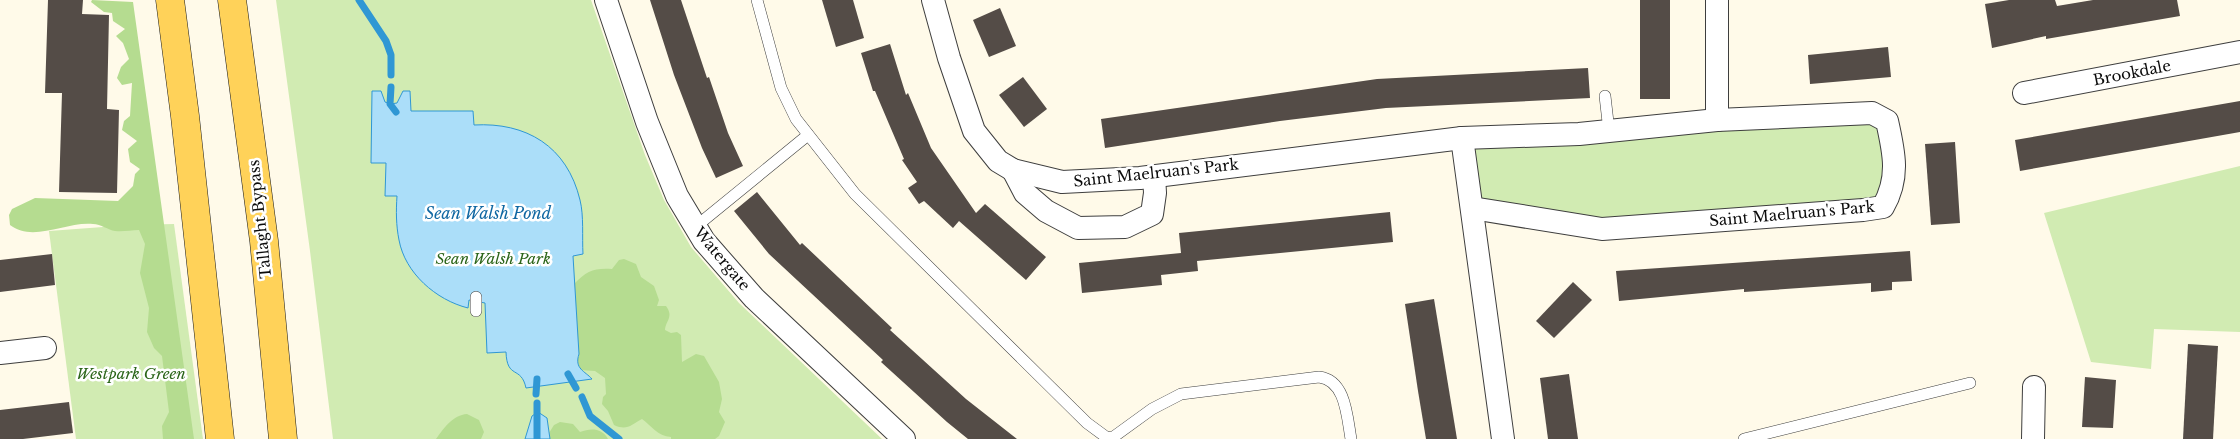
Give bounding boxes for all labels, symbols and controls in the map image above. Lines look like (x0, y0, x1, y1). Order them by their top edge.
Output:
street label: Brookdale (2091, 56, 2172, 89)
street label: Saint Maelruan's Park (1072, 154, 1240, 191)
street label: Tallaght Bypass (244, 159, 275, 279)
street label: Saint Maelruan's Park (1708, 197, 1876, 230)
water label: Sean Walsh Pond (425, 203, 552, 223)
street label: Watergate (690, 222, 755, 295)
park label: Sean Walsh Park (435, 249, 551, 268)
park label: Westpark Green (76, 364, 186, 383)

